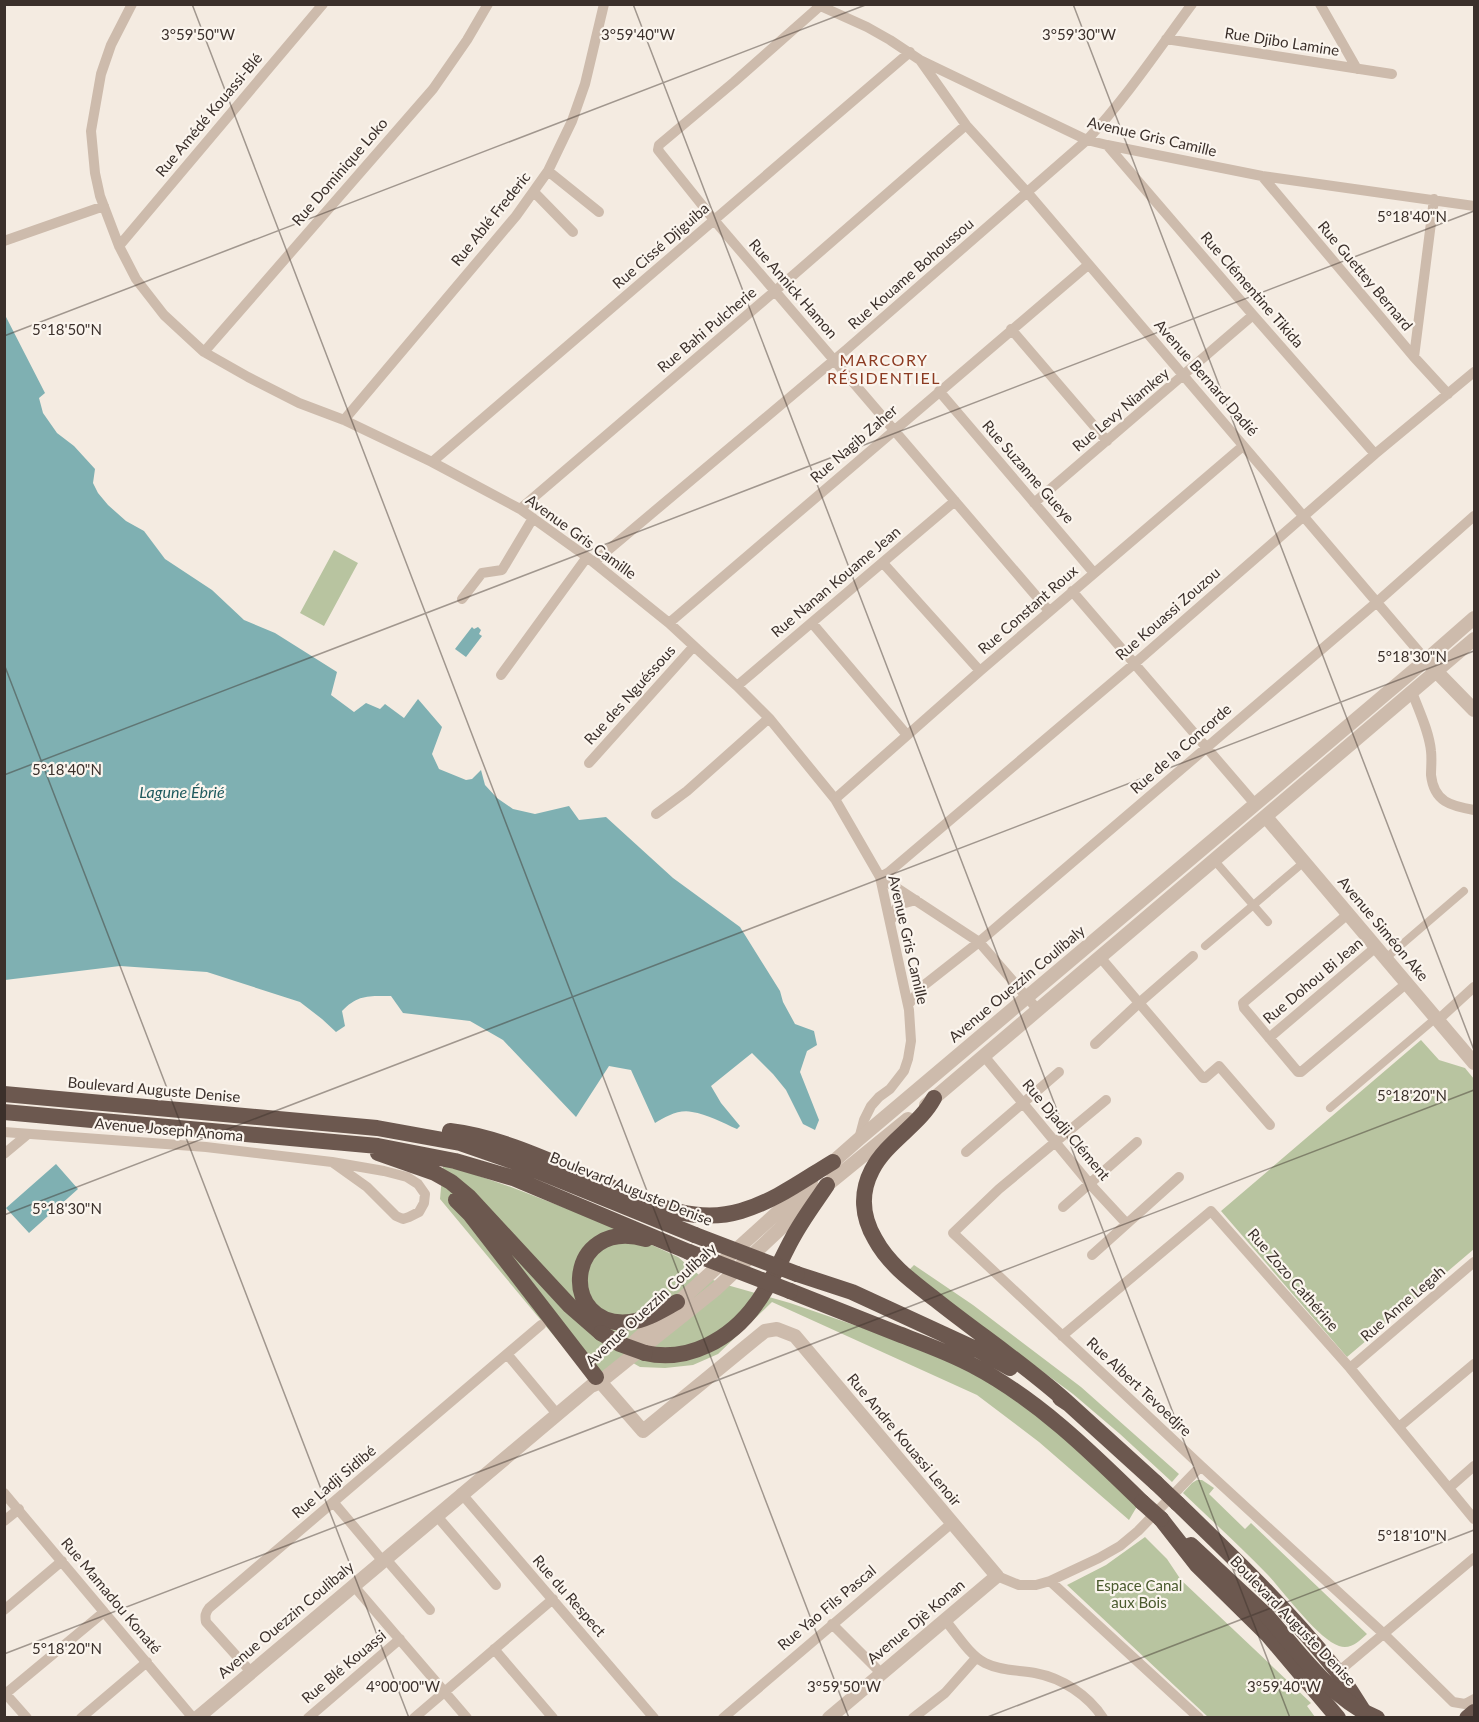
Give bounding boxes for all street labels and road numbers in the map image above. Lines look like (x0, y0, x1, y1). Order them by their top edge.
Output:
street label: Rue Djibo Lamine (1224, 23, 1341, 59)
street label: Rue Amédé Kouassi-Blé (151, 49, 265, 180)
street label: Avenue Gris Camille (1086, 112, 1219, 160)
street label: Rue Dominique Loko (288, 114, 391, 229)
street label: Rue Ablé Frederic (447, 168, 534, 269)
street label: Rue Cissé Djiguiba (609, 199, 712, 292)
street label: Rue Kouame Bohoussou (844, 214, 977, 333)
street label: Rue Guettey Bernard (1315, 217, 1417, 334)
street label: Rue Clémentine Tikida (1198, 228, 1308, 351)
street label: Rue Annick Hamon (746, 235, 842, 342)
street label: Rue Bahi Pulcherie (653, 283, 759, 376)
street label: Avenue Bernard Dadié (1151, 315, 1262, 439)
street label: Rue Levy Niamkey (1068, 363, 1172, 455)
street label: Rue Nagib Zaher (806, 400, 901, 486)
street label: Rue Suzanne Gueye (979, 416, 1078, 527)
street label: Avenue Gris Camille (523, 490, 640, 582)
street label: Rue Nanan Kouame Jean (767, 522, 904, 641)
street label: Rue Constant Roux (974, 561, 1081, 657)
street label: Rue Kouassi Zouzou (1111, 563, 1223, 663)
street label: Rue des Nguéssous (580, 641, 679, 748)
street label: Rue de la Concorde (1126, 699, 1235, 797)
street label: Avenue Siméon Ake (1335, 872, 1433, 984)
street label: Avenue Gris Camille (885, 873, 933, 1006)
street label: Avenue Ouezzin Coulibaly (945, 921, 1088, 1045)
street label: Rue Dohou Bi Jean (1259, 933, 1366, 1027)
street label: Boulevard Auguste Denise (67, 1072, 241, 1106)
street label: Rue Djadji Clément (1019, 1075, 1115, 1184)
street label: Avenue Joseph Anoma (94, 1114, 244, 1144)
street label: Boulevard Auguste Denise (548, 1147, 715, 1229)
street label: Rue Zozo Cathérine (1244, 1225, 1343, 1334)
street label: Avenue Ouezzin Coulibaly (581, 1239, 720, 1370)
street label: Rue Anne Legah (1356, 1262, 1448, 1345)
street label: Rue Albert Tevoedjre (1084, 1333, 1196, 1440)
street label: Rue Andre Kouassi Lenoir (844, 1369, 966, 1510)
street label: Rue Ladji Sidibé (288, 1441, 379, 1521)
street label: Rue Mamadou Konaté (58, 1534, 166, 1657)
street label: Rue du Respect (529, 1551, 610, 1640)
street label: Boulevard Auguste Denise (1227, 1552, 1360, 1689)
street label: Avenue Ouezzin Coulibaly (214, 1557, 357, 1681)
street label: Rue Yao Fils Pascal (773, 1561, 879, 1654)
street label: Avenue Djè Konan (863, 1575, 968, 1667)
street label: Rue Blé Kouassi (298, 1626, 389, 1707)

